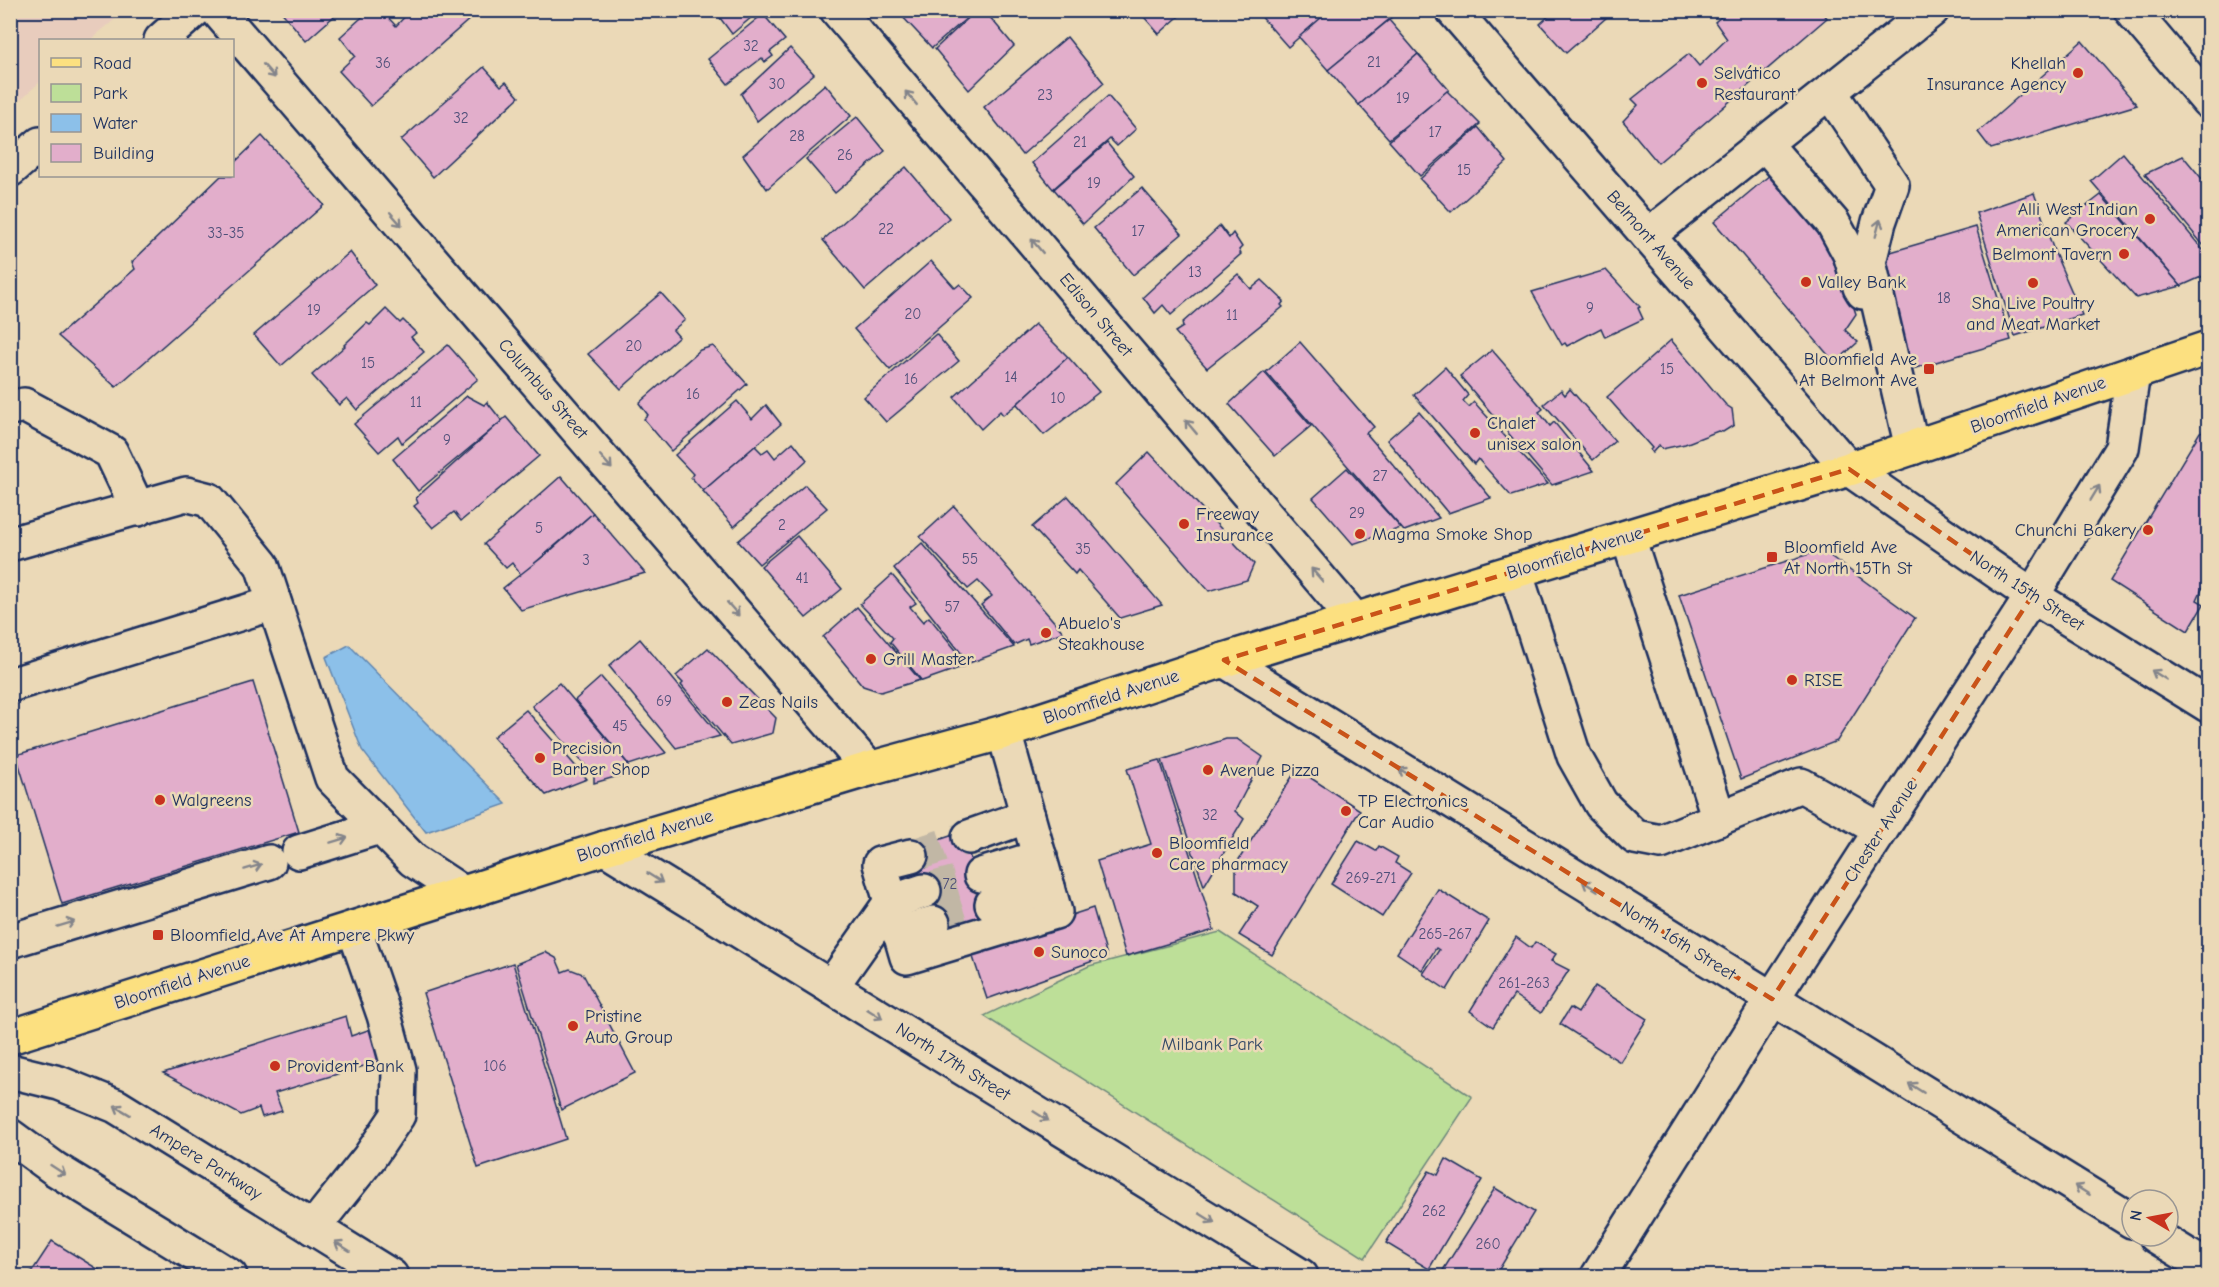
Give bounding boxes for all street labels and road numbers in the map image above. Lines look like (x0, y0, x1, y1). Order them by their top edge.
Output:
street label: Belmont Avenue (1602, 186, 1700, 294)
street label: Edison Street (1055, 269, 1138, 362)
street label: Columbus Street (494, 335, 593, 444)
street label: Bloomfield Avenue (1968, 372, 2108, 438)
street label: Bloomfield Avenue (1504, 522, 1646, 584)
street label: North 15th Street (1966, 546, 2089, 636)
street label: Bloomfield Avenue (1040, 665, 1182, 729)
street label: Chester Avenue (1840, 775, 1922, 887)
street label: Bloomfield Avenue (574, 805, 716, 867)
street label: North 16th Street (1616, 897, 1740, 985)
street label: Bloomfield Avenue (111, 950, 253, 1014)
street label: North 17th Street (892, 1018, 1015, 1106)
street label: Ampere Parkway (146, 1119, 267, 1205)

